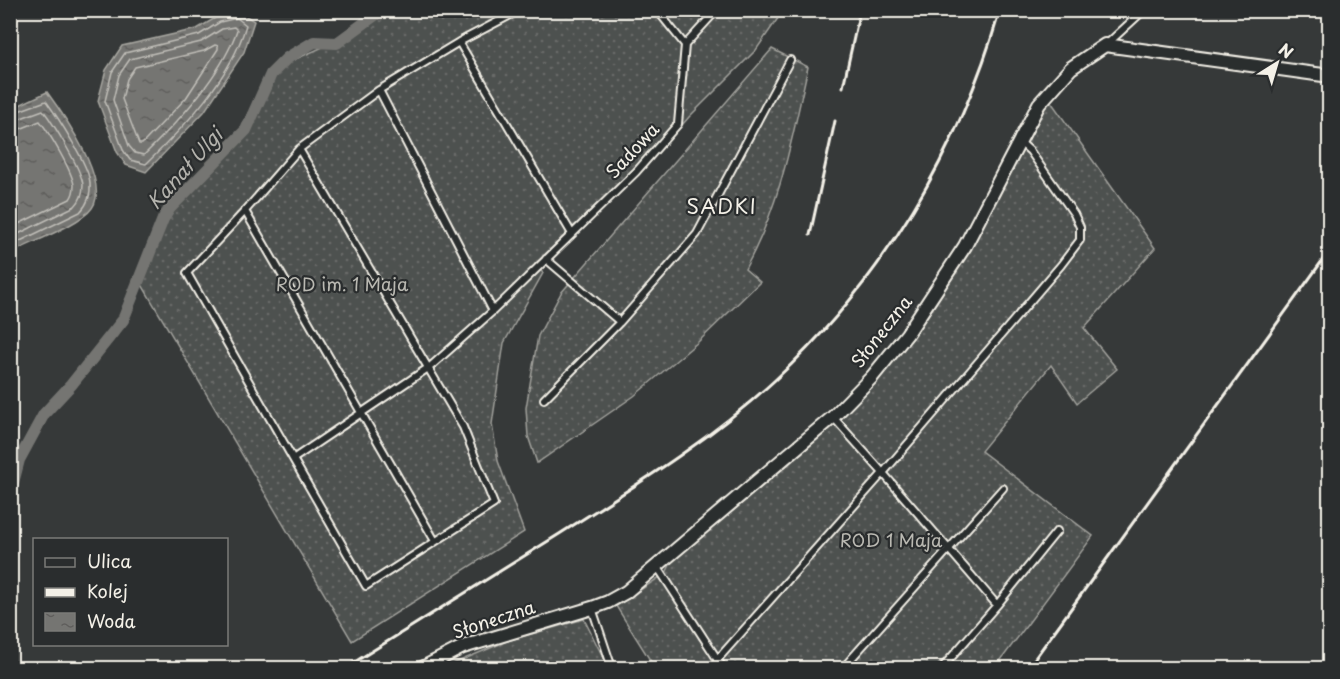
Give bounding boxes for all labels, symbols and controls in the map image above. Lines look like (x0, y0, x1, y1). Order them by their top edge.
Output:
north arrow (1247, 33, 1307, 93)
text: N (1274, 37, 1299, 64)
street label: Sadowa (599, 115, 665, 184)
water label: Kanał Ulgi (139, 118, 231, 216)
district label: SADKI (687, 191, 757, 221)
park label: ROD im. 1 Maja (276, 270, 409, 297)
street label: Słoneczna (844, 288, 918, 373)
park label: ROD 1 Maja (840, 526, 943, 553)
legend (33, 538, 228, 646)
text: Ulica (87, 547, 132, 574)
text: Kolej (87, 577, 128, 604)
street label: Słoneczna (449, 592, 539, 645)
text: Woda (87, 607, 136, 634)

